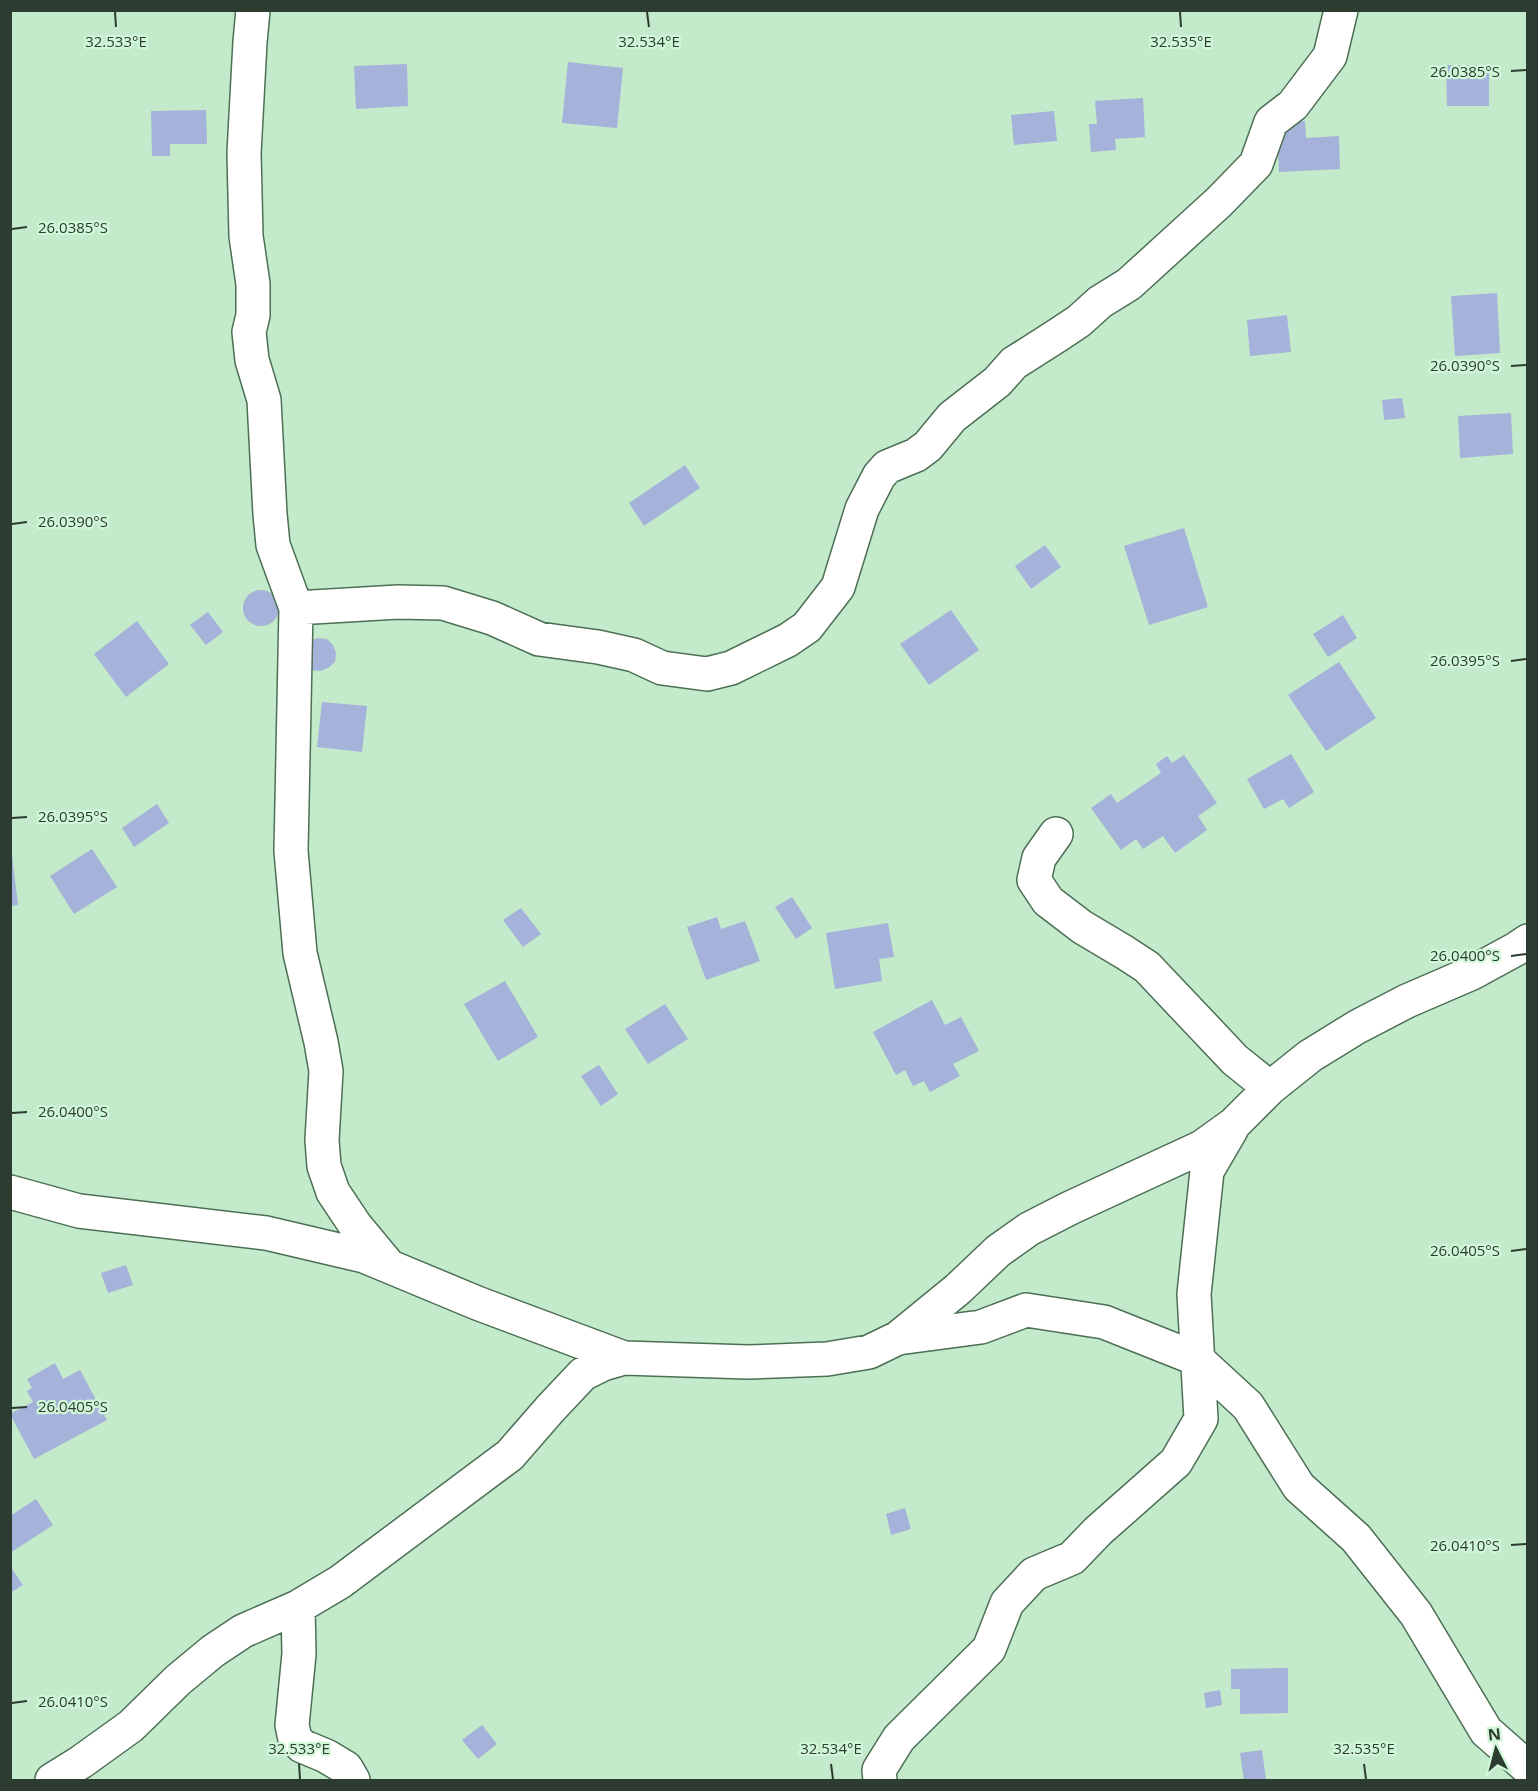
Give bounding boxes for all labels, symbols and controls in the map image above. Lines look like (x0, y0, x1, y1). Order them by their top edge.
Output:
text: 32.533°E (85, 31, 147, 51)
text: 32.534°E (618, 31, 680, 51)
text: 32.535°E (1150, 31, 1212, 51)
text: 26.0385°S (1430, 61, 1500, 81)
text: 26.0385°S (38, 217, 108, 237)
text: 26.0390°S (1430, 355, 1500, 375)
text: 26.0390°S (38, 511, 108, 531)
text: 26.0395°S (1430, 650, 1500, 670)
text: 26.0395°S (38, 806, 108, 826)
text: 26.0400°S (1430, 945, 1500, 965)
text: 26.0400°S (38, 1101, 108, 1121)
text: 26.0405°S (1430, 1240, 1500, 1260)
text: 26.0405°S (38, 1396, 108, 1416)
text: 26.0410°S (1430, 1535, 1500, 1555)
text: 26.0410°S (38, 1691, 108, 1711)
north arrow (1466, 1719, 1526, 1779)
text: N (1487, 1722, 1502, 1746)
text: 32.533°E (268, 1738, 330, 1758)
text: 32.534°E (800, 1738, 862, 1758)
text: 32.535°E (1333, 1738, 1395, 1758)

